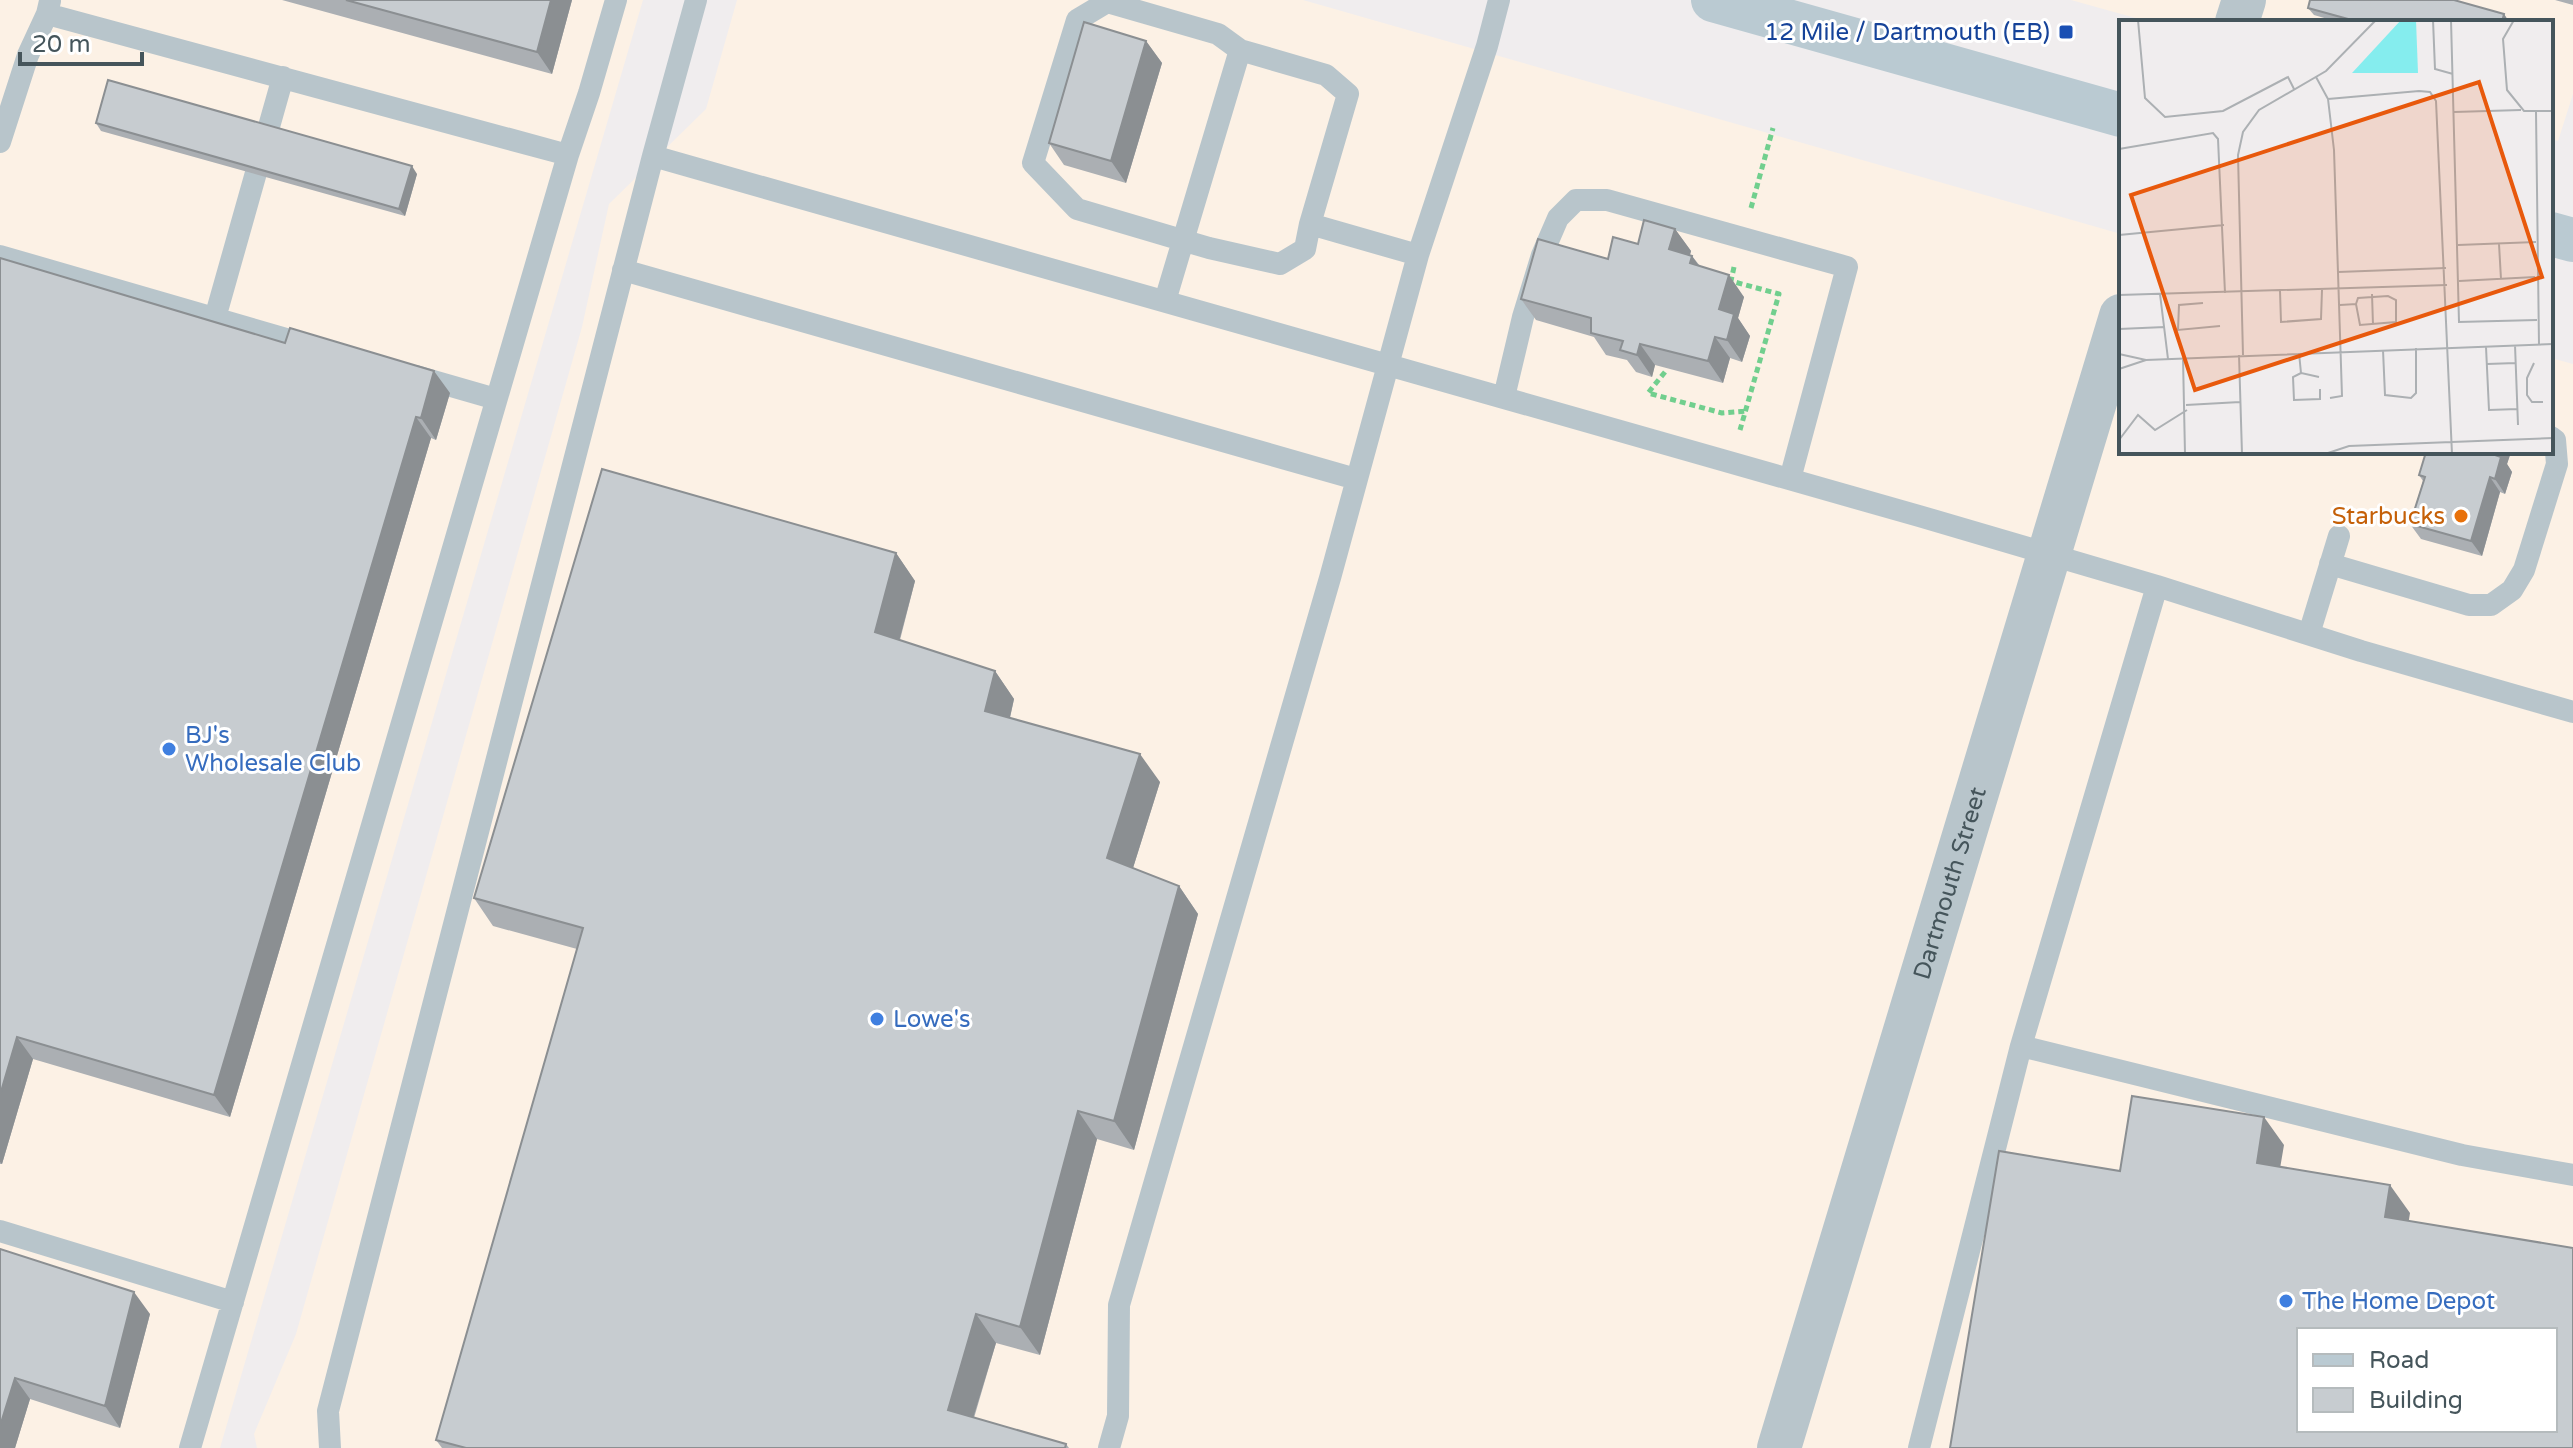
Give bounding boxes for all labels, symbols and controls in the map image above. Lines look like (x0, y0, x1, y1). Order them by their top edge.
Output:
scale bar (20, 16, 142, 66)
place label: 12 Mile / Dartmouth (EB) (1764, 18, 2050, 47)
inset map (2119, 20, 2553, 454)
marker: 12 Mile / Dartmouth (EB) (2057, 23, 2075, 41)
text: 20 m (32, 30, 90, 59)
place label: Starbucks (2332, 502, 2445, 531)
marker: Starbucks (2452, 507, 2470, 525)
place label: BJ's Wholesale Club (185, 721, 361, 778)
marker: BJ's Wholesale Club (160, 740, 178, 758)
street label: Dartmouth Street (1907, 783, 1992, 983)
place label: Lowe's (893, 1005, 971, 1034)
marker: Lowe's (868, 1010, 886, 1028)
place label: The Home Depot (2302, 1287, 2495, 1316)
marker: The Home Depot (2277, 1292, 2295, 1310)
legend (2297, 1328, 2557, 1432)
text: Road (2369, 1346, 2429, 1375)
text: Building (2369, 1386, 2463, 1415)

